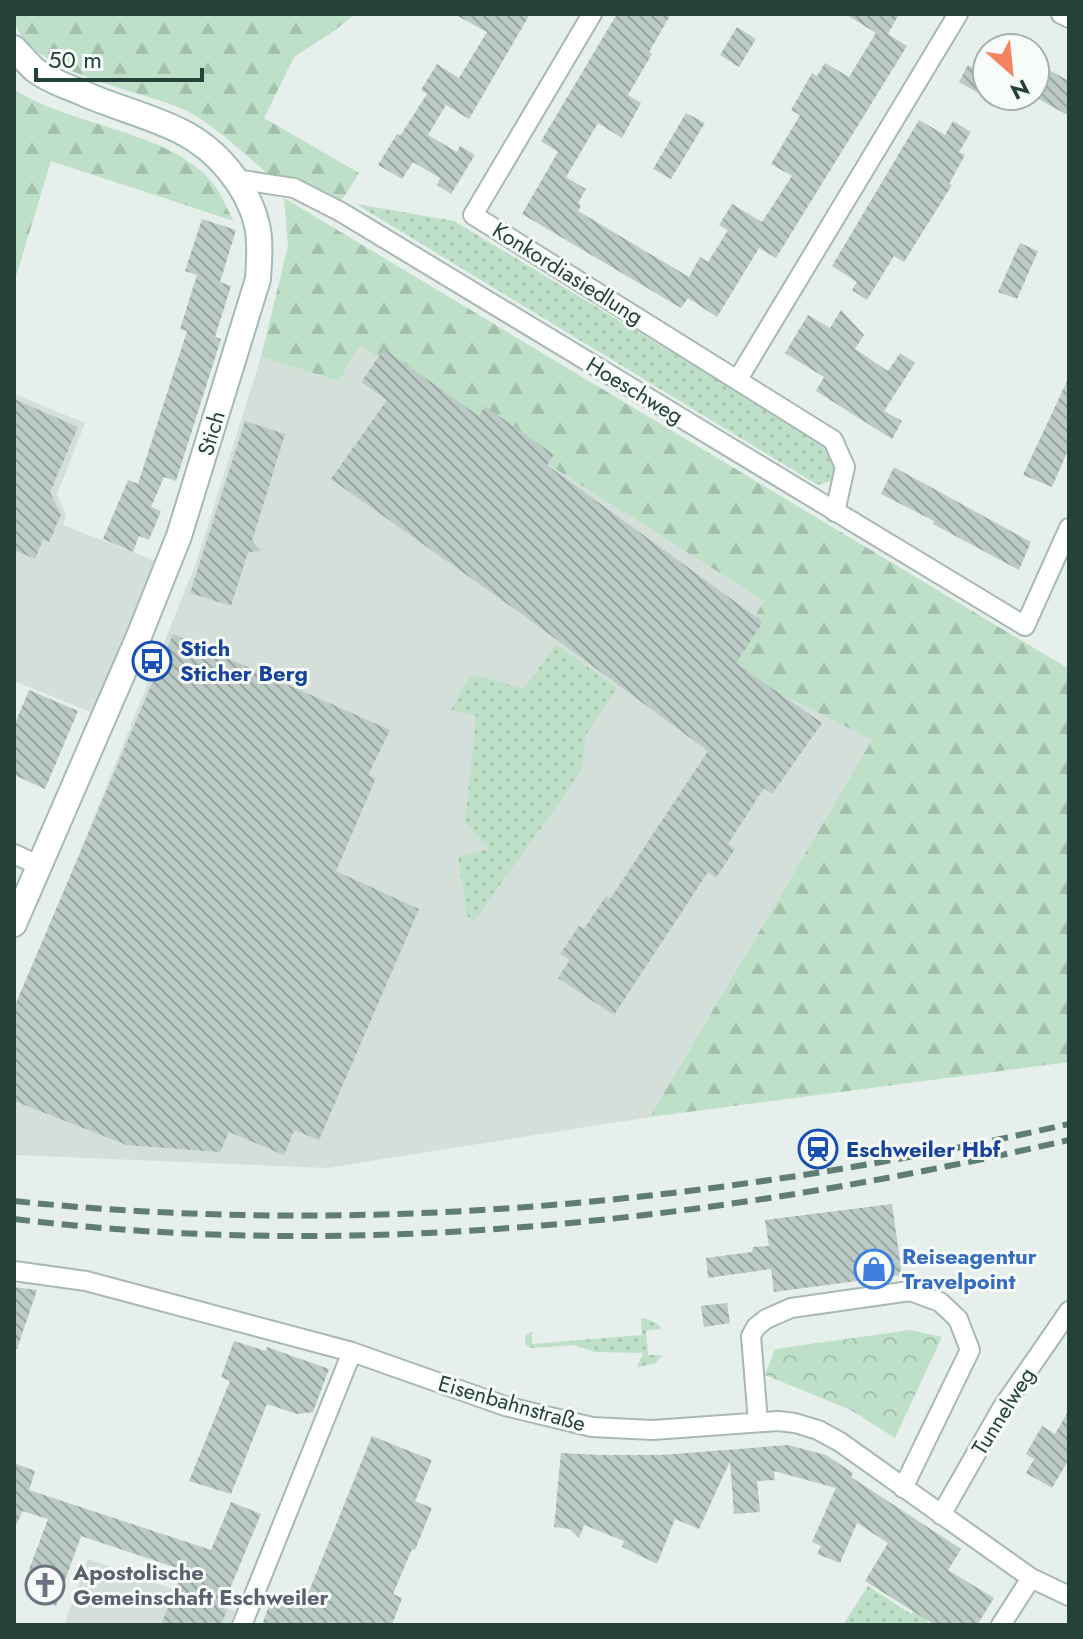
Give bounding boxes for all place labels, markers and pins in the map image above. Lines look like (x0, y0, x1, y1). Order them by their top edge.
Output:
place label: Stich Sticher Berg (180, 632, 308, 689)
bus stop icon: Stich Sticher Berg (131, 640, 173, 682)
station icon: Eschweiler Hbf (797, 1128, 839, 1170)
place label: Eschweiler Hbf (846, 1133, 1002, 1165)
place label: Reiseagentur Travelpoint (902, 1240, 1037, 1297)
shop icon: Reiseagentur Travelpoint (853, 1248, 895, 1290)
place label: Apostolische Gemeinschaft Eschweiler (72, 1556, 329, 1613)
church icon: Apostolische Gemeinschaft Eschweiler (24, 1564, 66, 1606)

